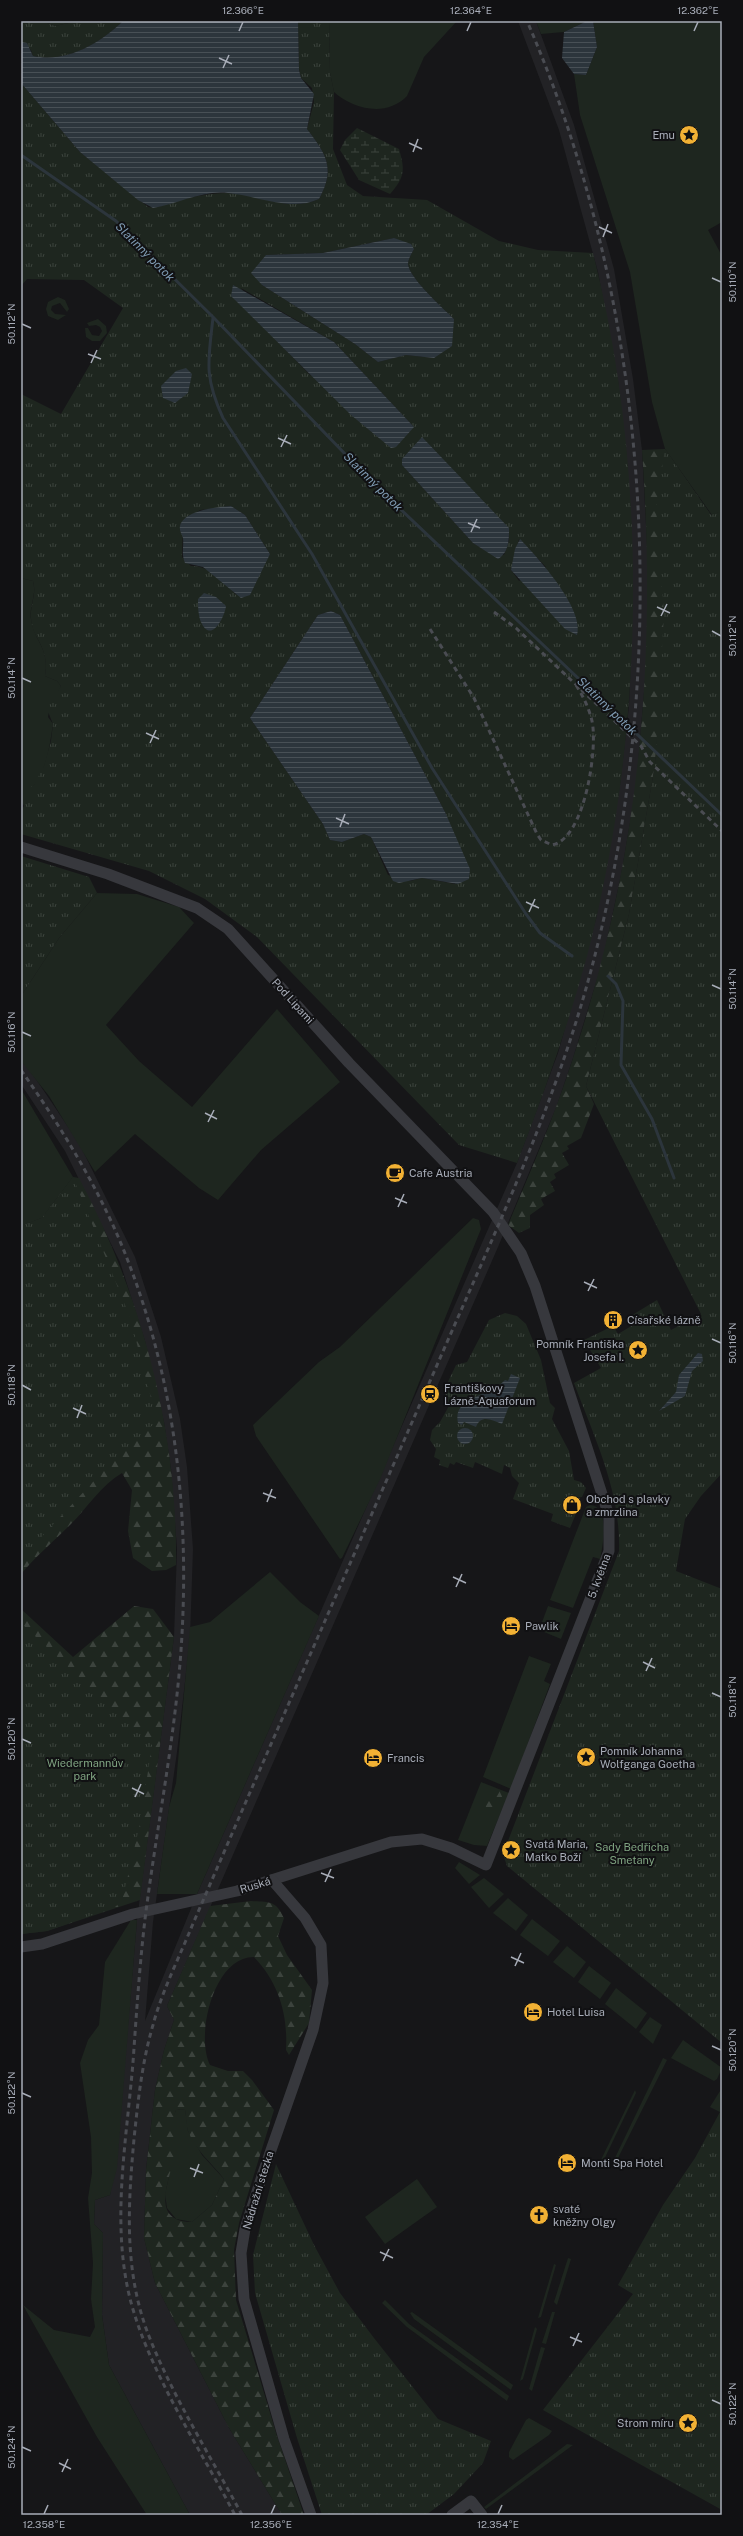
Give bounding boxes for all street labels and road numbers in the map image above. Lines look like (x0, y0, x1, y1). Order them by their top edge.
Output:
street label: Pod Lipami (270, 976, 316, 1026)
street label: 5. května (585, 1552, 613, 1600)
street label: Ruská (238, 1875, 272, 1895)
street label: Nádražní stezka (240, 2149, 276, 2231)

